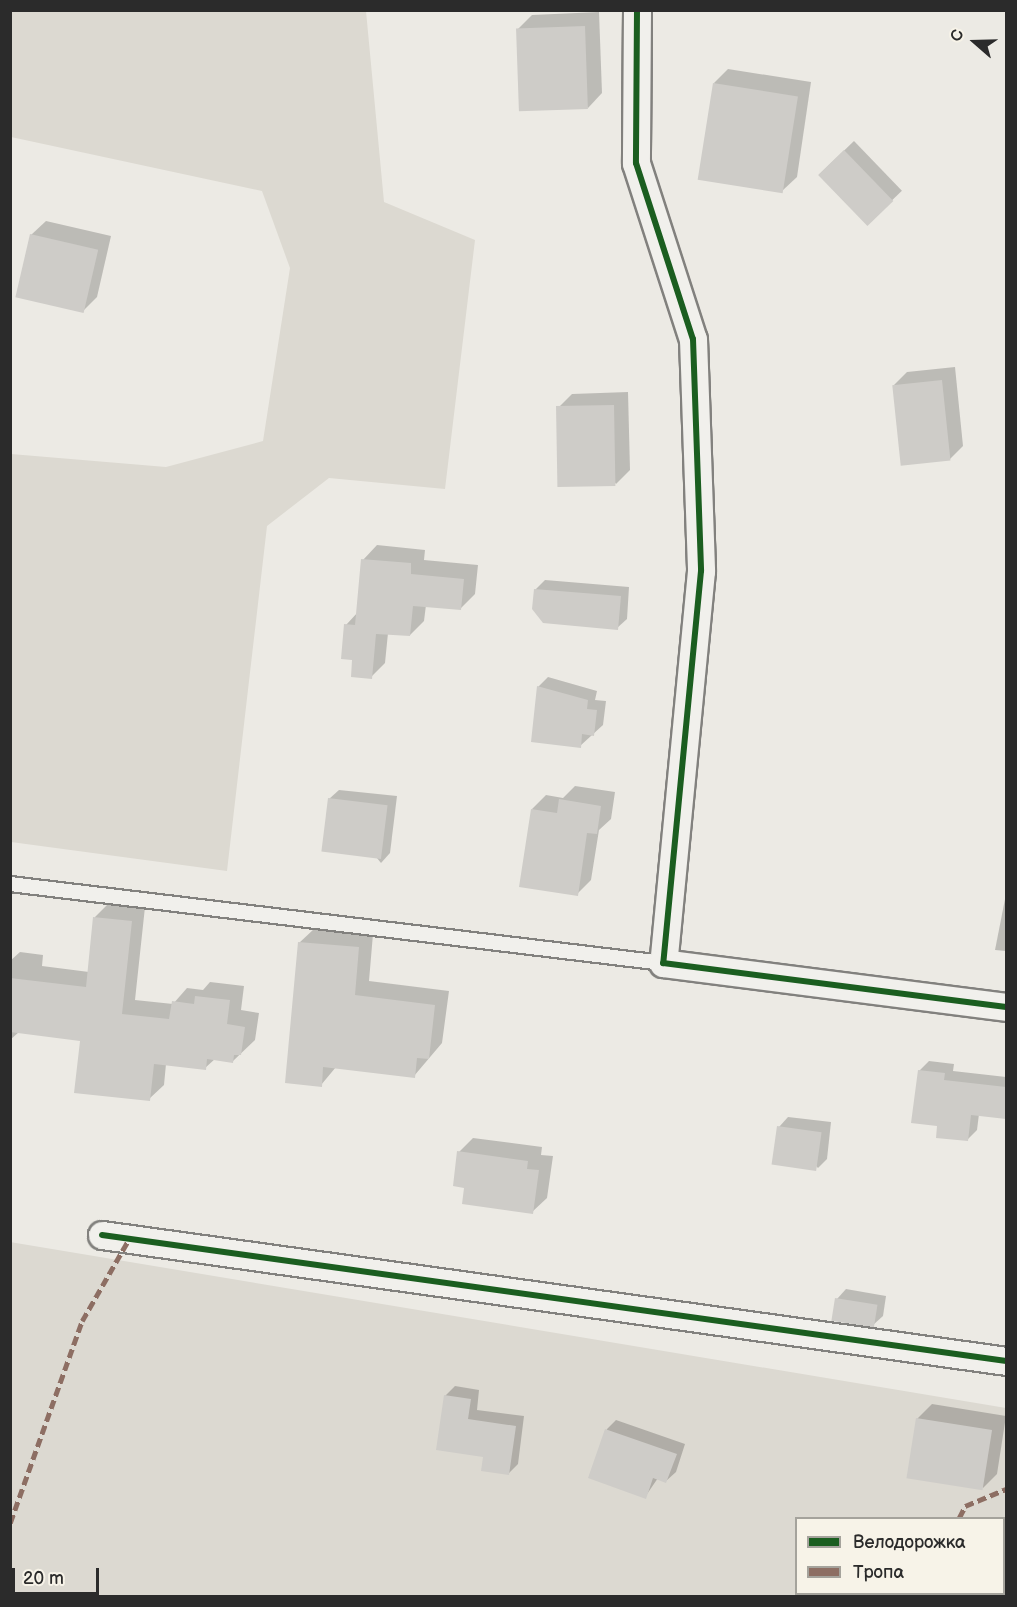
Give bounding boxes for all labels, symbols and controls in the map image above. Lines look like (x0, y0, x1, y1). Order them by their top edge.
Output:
north arrow (945, 12, 1005, 72)
text: С (947, 27, 968, 44)
legend (795, 1517, 1005, 1595)
text: Велодорожка (853, 1532, 966, 1553)
scale bar (15, 1556, 102, 1594)
text: Тропа (853, 1562, 904, 1583)
text: 20 m (23, 1568, 64, 1589)

